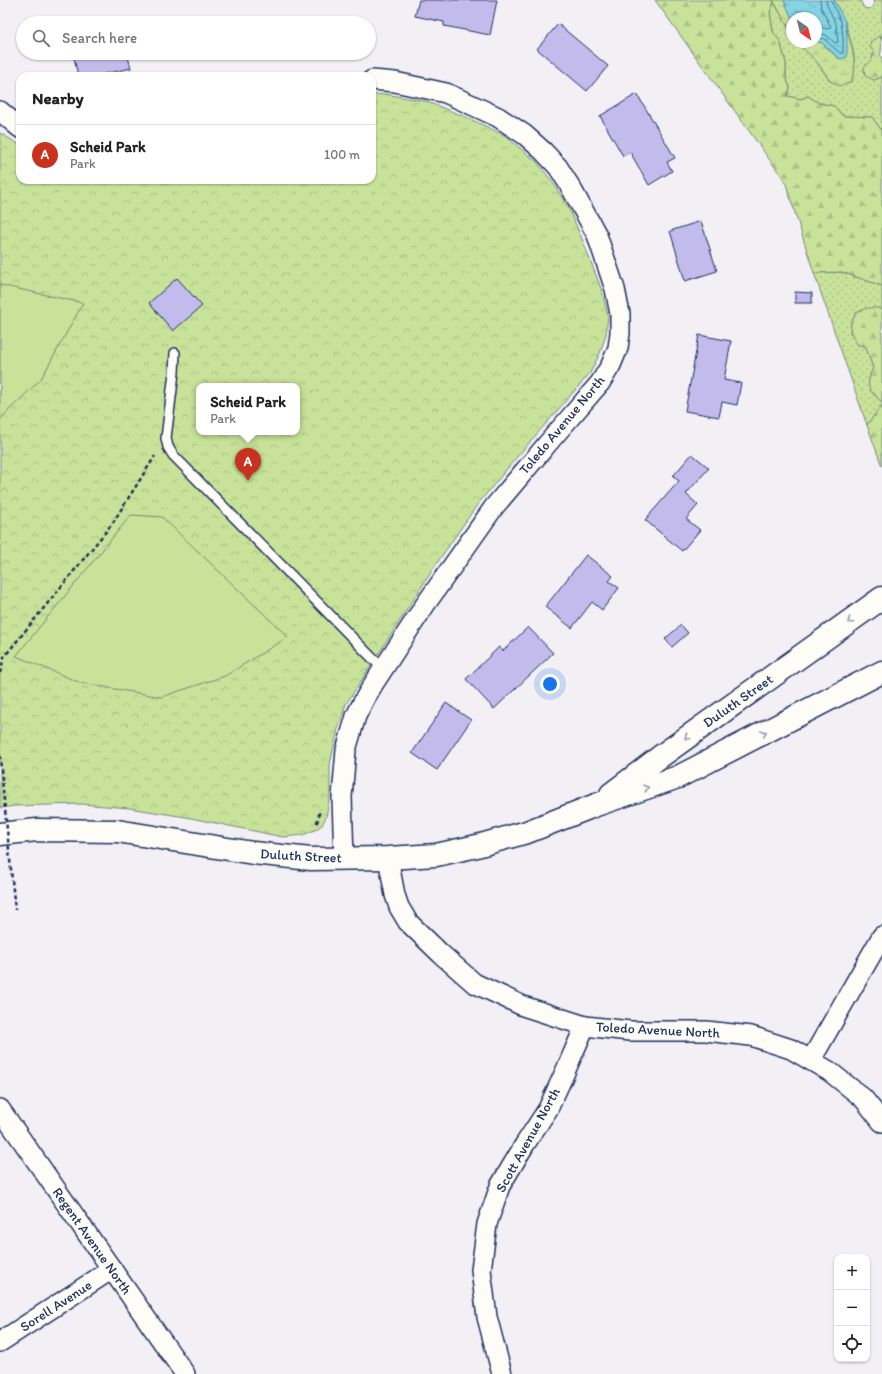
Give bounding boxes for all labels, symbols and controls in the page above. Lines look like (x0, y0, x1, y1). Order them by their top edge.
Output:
north arrow (786, 12, 822, 48)
search box (16, 16, 376, 60)
icon: search (30, 27, 52, 49)
text: Search here (62, 29, 137, 47)
text: Nearby (32, 88, 84, 108)
text: Scheid Park (70, 138, 146, 156)
text: A (41, 147, 49, 162)
text: 100 m (324, 147, 360, 162)
text: Park (70, 156, 96, 171)
street label: Toledo Avenue North (516, 372, 609, 478)
popup (196, 383, 300, 435)
text: Scheid Park (210, 393, 286, 411)
text: Park (210, 411, 236, 426)
pin: A (235, 448, 261, 481)
one-way arrow (847, 616, 854, 624)
street label: Duluth Street (700, 671, 776, 731)
your location (540, 674, 560, 694)
one-way arrow (760, 730, 767, 738)
one-way arrow (684, 732, 691, 740)
one-way arrow (643, 784, 650, 793)
street label: Duluth Street (260, 845, 342, 867)
street label: Toledo Avenue North (596, 1018, 721, 1042)
street label: Scott Avenue North (492, 1084, 564, 1195)
street label: Regent Avenue North (49, 1184, 135, 1298)
map controls (834, 1254, 870, 1362)
button: + (834, 1254, 870, 1290)
street label: Sorell Avenue (17, 1276, 95, 1336)
button: − (834, 1290, 870, 1326)
button: locate (834, 1326, 870, 1362)

